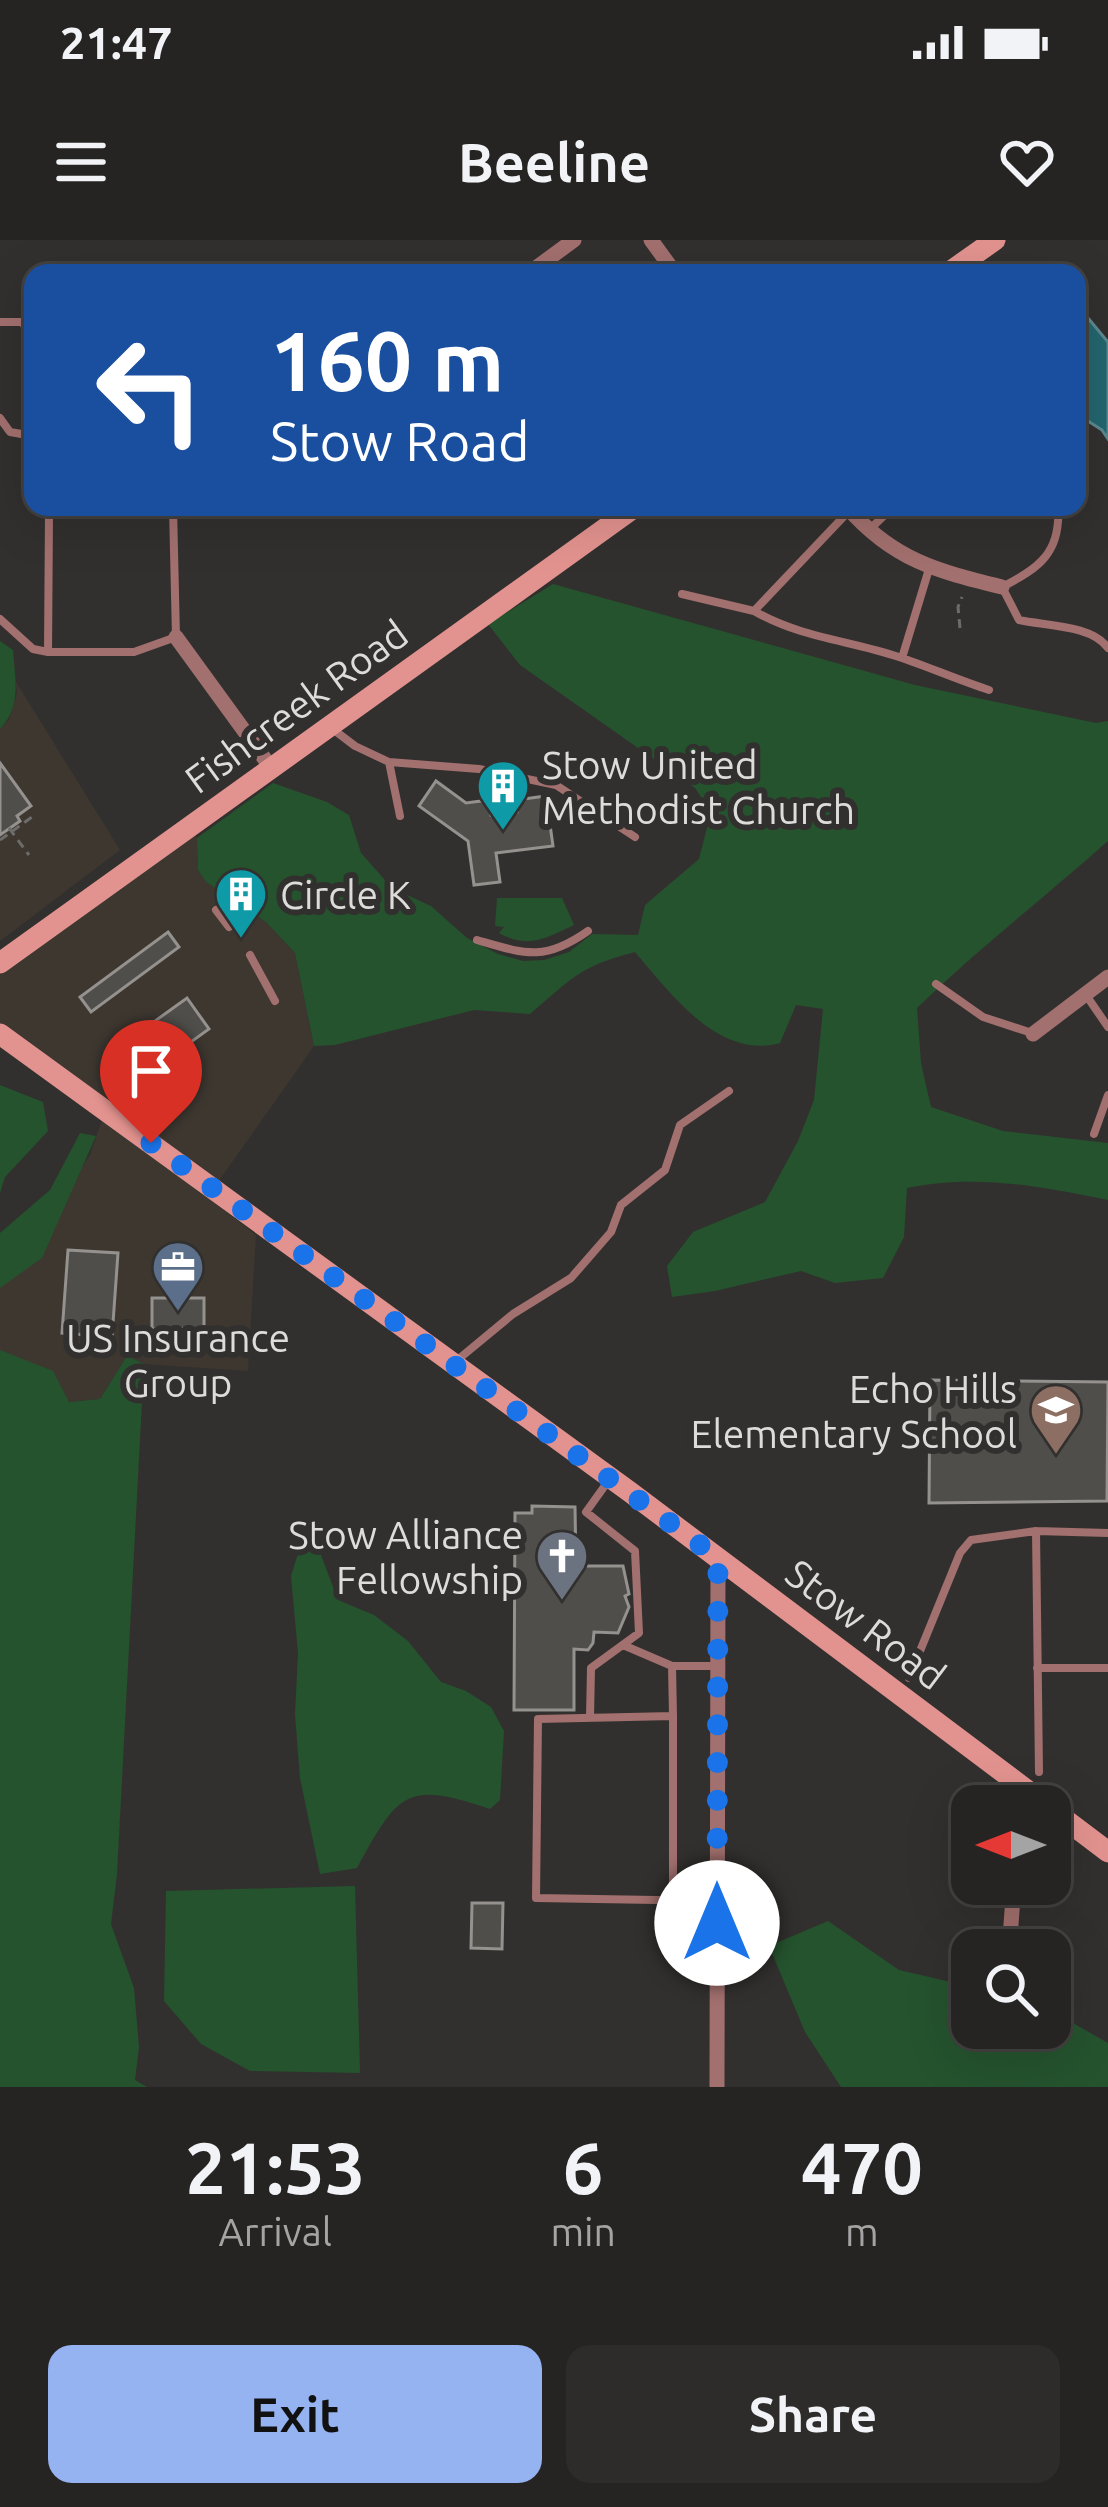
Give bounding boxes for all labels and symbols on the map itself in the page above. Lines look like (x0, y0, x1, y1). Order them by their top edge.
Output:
street label: Fishcreek Road (177, 611, 415, 801)
place label: Stow United Methodist Church (542, 743, 855, 831)
building icon: Stow United Methodist Church (475, 758, 531, 832)
building icon: Circle K (213, 866, 269, 940)
place label: Circle K (280, 873, 411, 916)
pin (100, 1020, 202, 1143)
office icon: US Insurance Group (150, 1239, 206, 1313)
place label: US Insurance Group (66, 1316, 290, 1404)
place label: Echo Hills Elementary School (691, 1367, 1017, 1455)
school or university icon: Echo Hills Elementary School (1028, 1382, 1084, 1456)
place label: Stow Alliance Fellowship (288, 1513, 523, 1601)
church icon: Stow Alliance Fellowship (534, 1528, 590, 1602)
street label: Stow Road (778, 1550, 954, 1698)
north arrow (951, 1785, 1071, 1905)
position arrow (654, 1860, 780, 1986)

